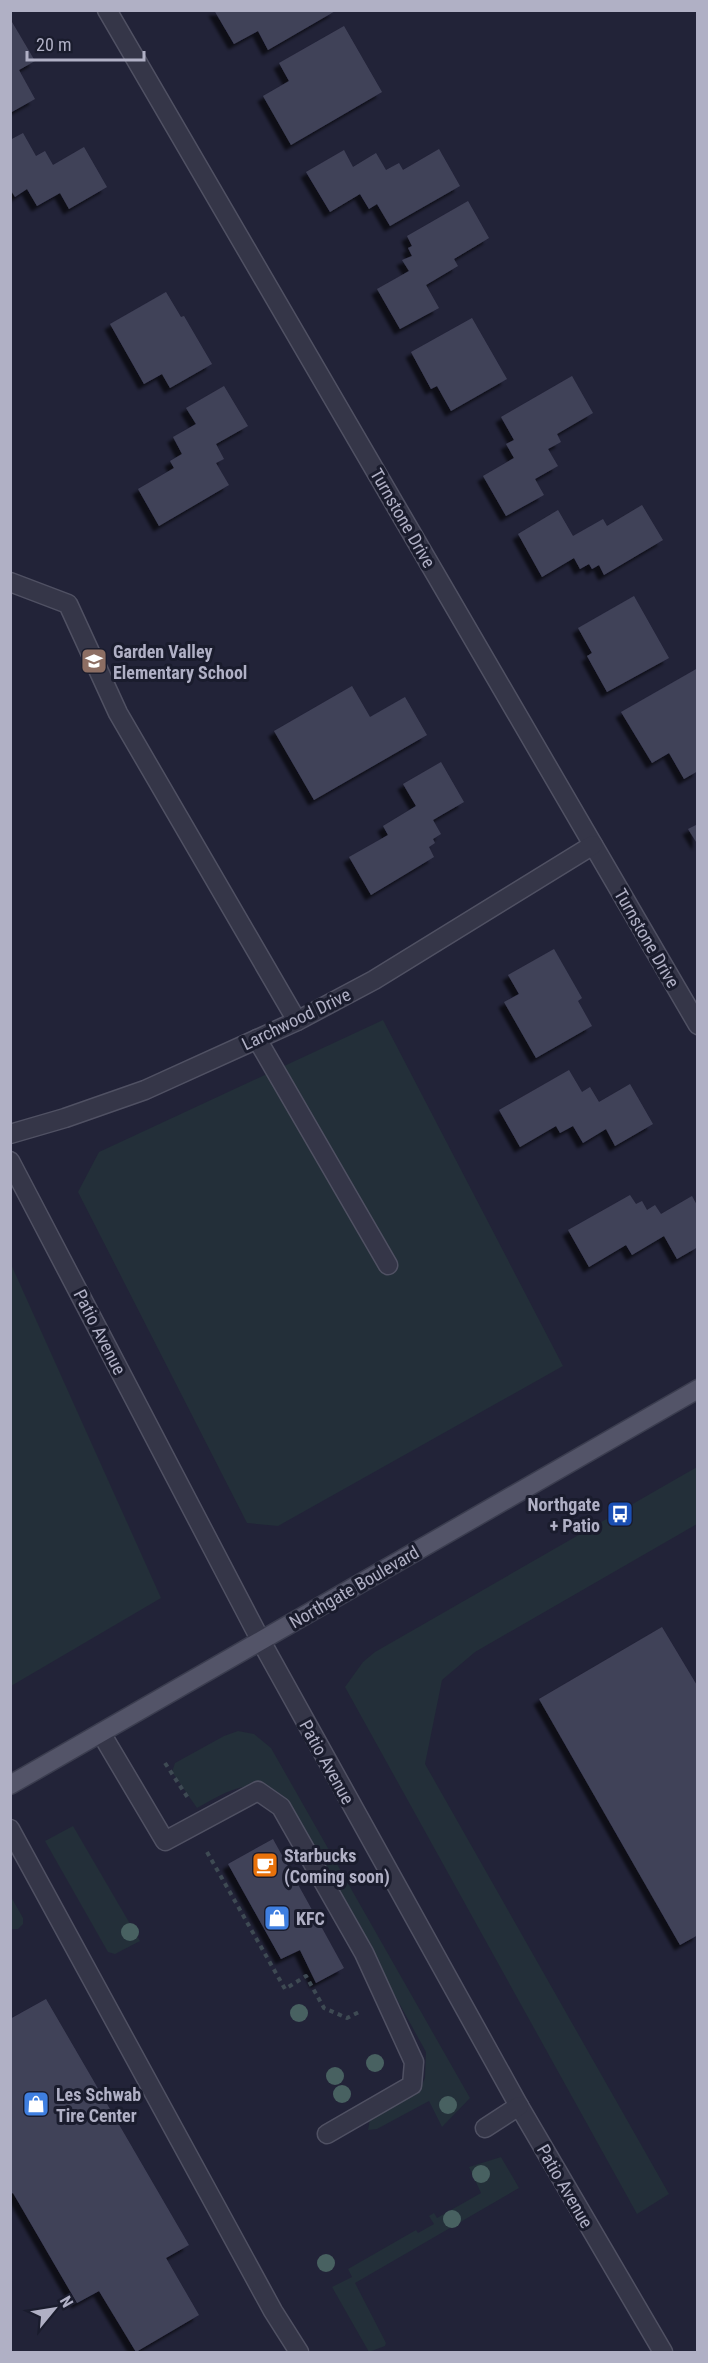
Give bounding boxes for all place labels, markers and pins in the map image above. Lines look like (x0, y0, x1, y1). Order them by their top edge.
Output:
place label: Garden Valley Elementary School (113, 641, 247, 683)
school or university icon: Garden Valley Elementary School (79, 646, 109, 676)
place label: Northgate + Patio (528, 1494, 600, 1536)
bus stop icon: Northgate + Patio (605, 1499, 635, 1529)
place label: Starbucks (Coming soon) (284, 1845, 390, 1888)
cafe icon: Starbucks (Coming soon) (250, 1850, 280, 1880)
shop icon: KFC (262, 1903, 292, 1933)
place label: KFC (296, 1908, 325, 1929)
place label: Les Schwab Tire Center (56, 2084, 141, 2126)
shop icon: Les Schwab Tire Center (21, 2089, 51, 2119)

